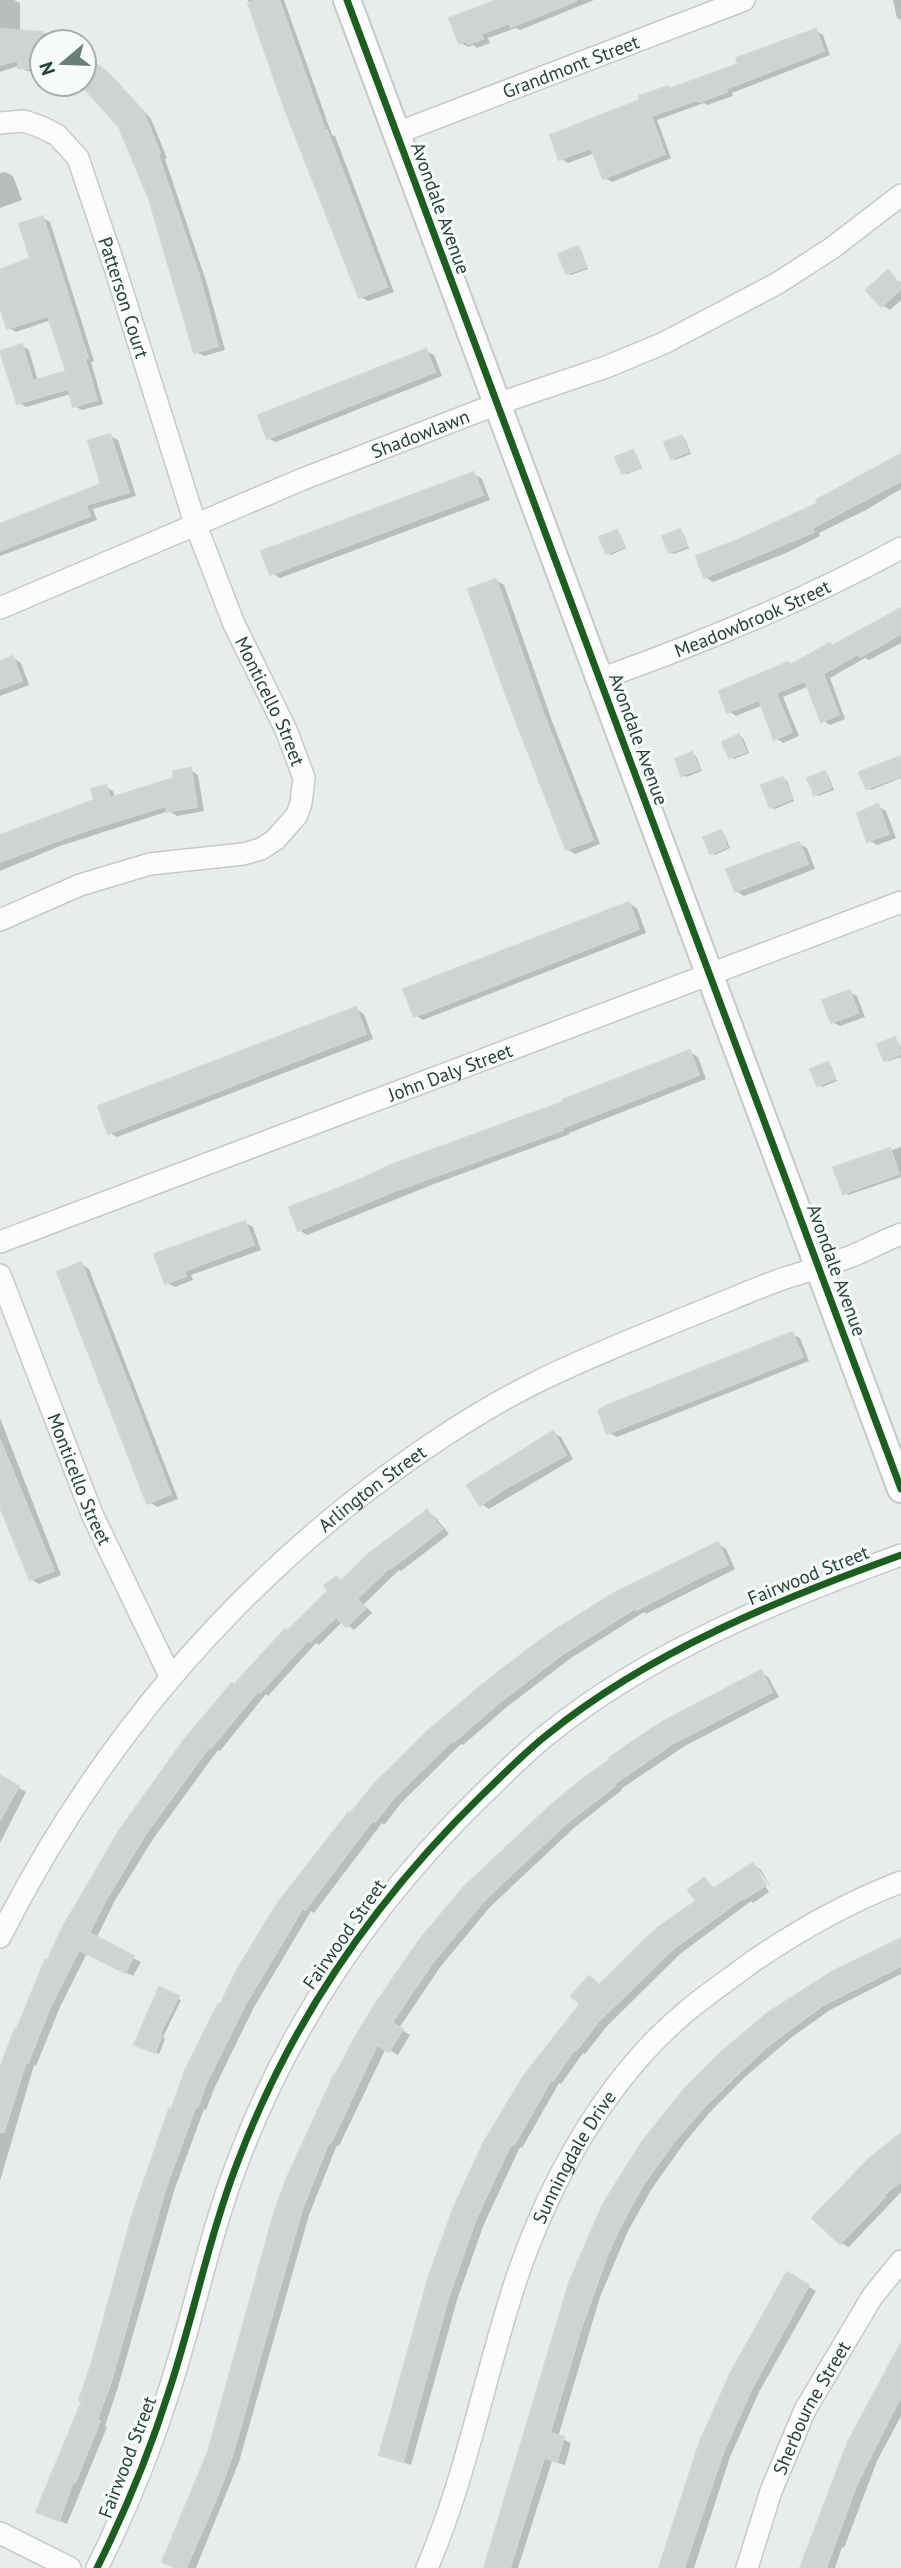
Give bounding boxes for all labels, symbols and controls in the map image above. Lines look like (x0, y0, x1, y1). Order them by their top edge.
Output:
north arrow (28, 28, 98, 98)
street label: Grandmont Street (499, 29, 643, 103)
text: N (34, 59, 60, 78)
street label: Avondale Avenue (406, 139, 476, 277)
street label: Patterson Court (93, 234, 155, 362)
street label: Shadowlawn (368, 404, 473, 464)
street label: Meadowbrook Street (671, 574, 835, 662)
street label: Monticello Street (230, 632, 310, 770)
street label: Avondale Avenue (604, 670, 674, 808)
street label: John Daly Street (384, 1038, 516, 1107)
street label: Avondale Avenue (802, 1201, 872, 1339)
street label: Monticello Street (42, 1410, 117, 1549)
street label: Arlington Street (313, 1439, 431, 1537)
street label: Fairwood Street (744, 1540, 873, 1610)
street label: Fairwood Street (297, 1874, 391, 1994)
street label: Sunningdale Drive (527, 2085, 621, 2227)
street label: Sherbourne Street (767, 2336, 856, 2479)
street label: Fairwood Street (93, 2392, 161, 2521)

